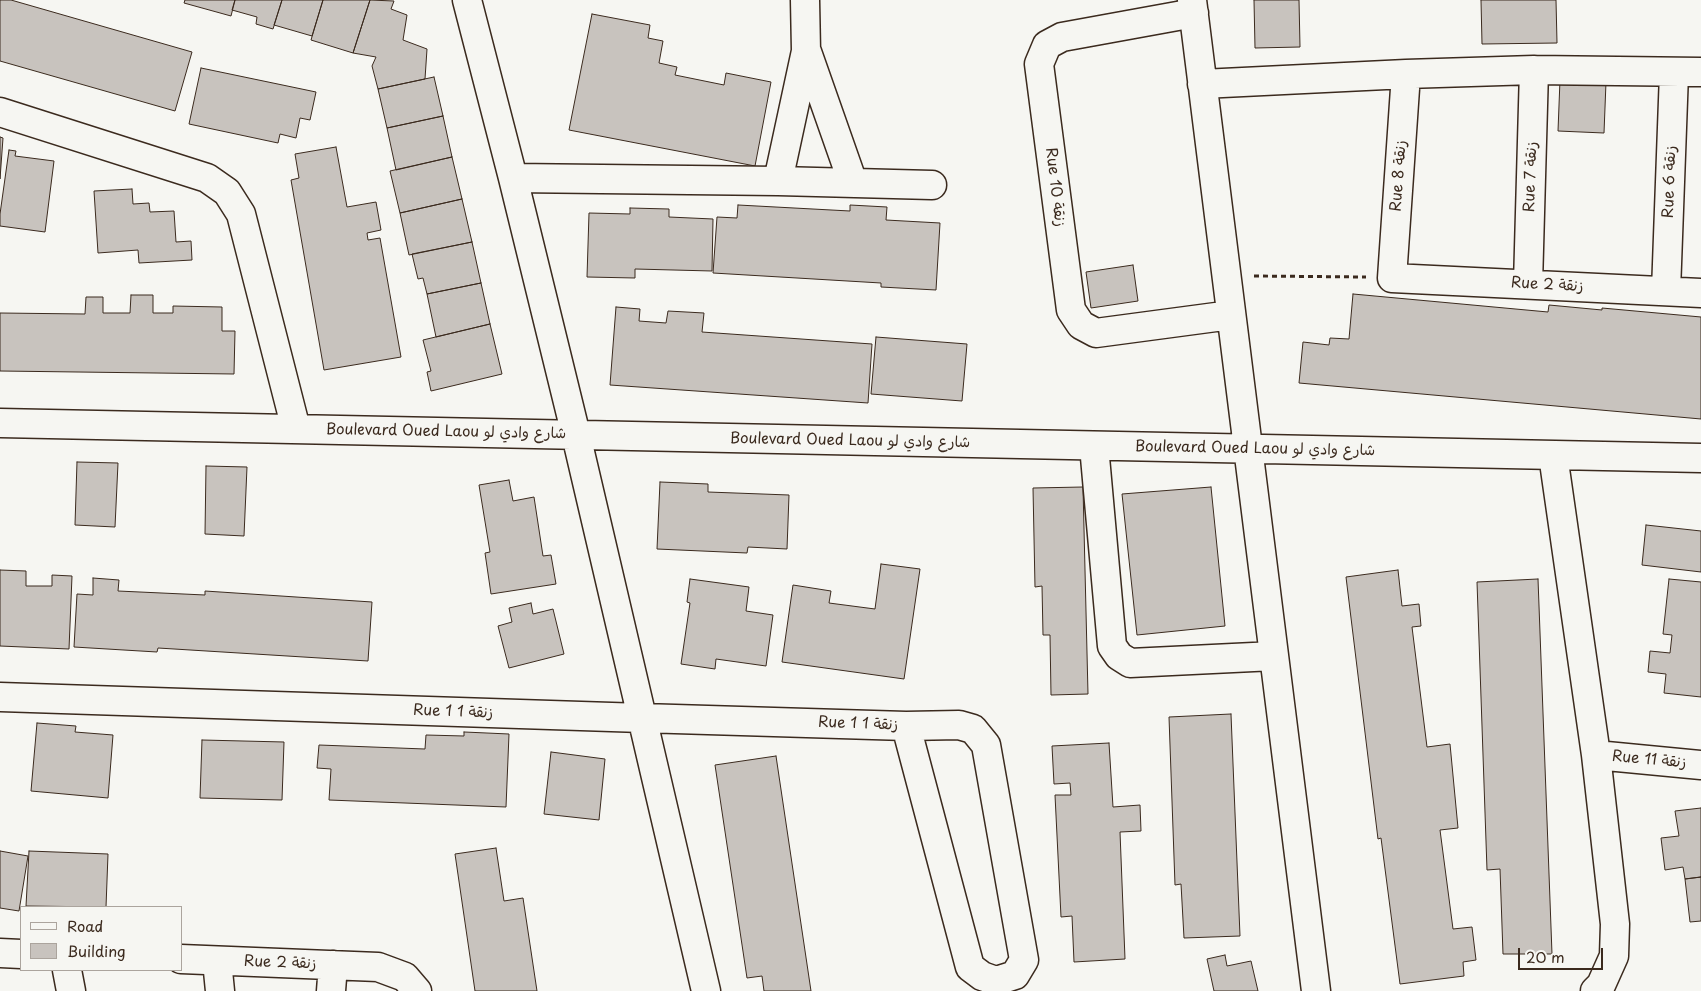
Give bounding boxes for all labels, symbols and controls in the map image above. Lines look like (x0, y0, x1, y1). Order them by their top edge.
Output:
street label: Rue 8 زنقة (1388, 140, 1410, 212)
street label: Rue 7 زنقة (1521, 141, 1541, 213)
street label: Rue 6 زنقة (1660, 145, 1680, 219)
street label: Rue 10 زنقة (1041, 146, 1069, 228)
street label: Rue 2 زنقة (1510, 274, 1584, 296)
street label: Boulevard Oued Laou شارع وادي لو (326, 421, 566, 443)
street label: Boulevard Oued Laou شارع وادي لو (730, 430, 970, 452)
street label: Boulevard Oued Laou شارع وادي لو (1135, 438, 1375, 460)
street label: Rue 1 زنقة 1 (412, 702, 494, 722)
street label: Rue 1 زنقة 1 (817, 714, 899, 734)
street label: Rue 11 زنقة (1611, 748, 1687, 772)
legend (20, 906, 182, 971)
text: Road (67, 914, 103, 937)
scale bar (1521, 938, 1606, 970)
text: Building (67, 939, 126, 962)
text: 20 m (1526, 945, 1565, 968)
street label: Rue 2 زنقة (243, 953, 317, 973)

